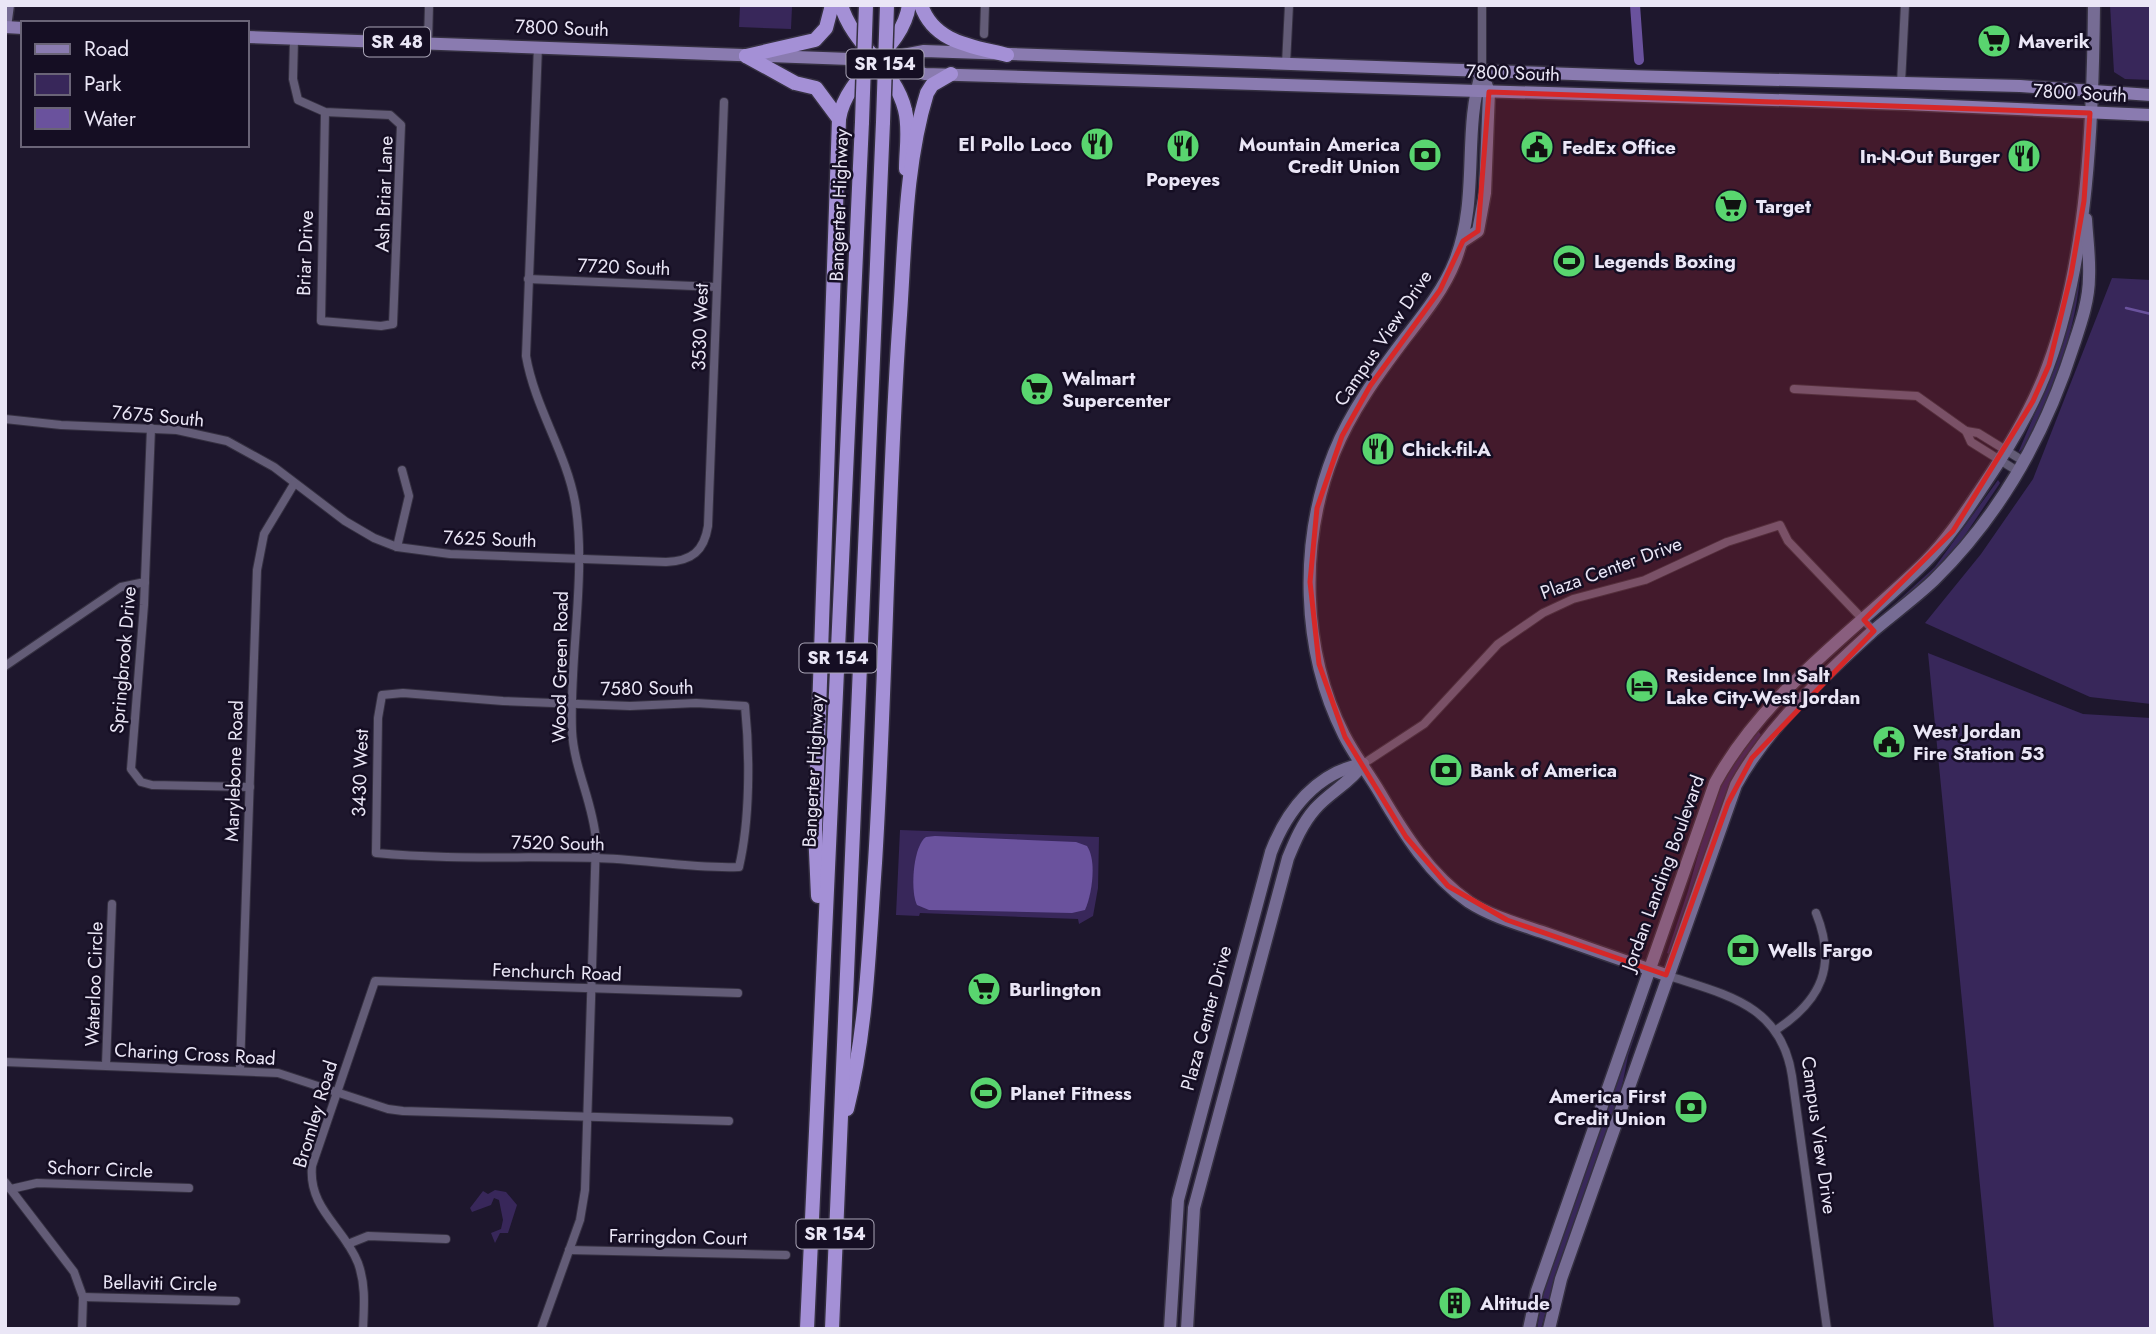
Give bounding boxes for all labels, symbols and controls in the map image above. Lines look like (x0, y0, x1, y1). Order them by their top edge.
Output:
street label: 7800 South (514, 13, 610, 43)
legend (21, 21, 248, 147)
supermarket icon: Maverik (1975, 22, 2013, 60)
road number: SR 48 (364, 28, 430, 56)
place label: Maverik (2018, 28, 2090, 55)
text: Road (84, 34, 129, 64)
road number: SR 154 (846, 50, 924, 78)
street label: 7800 South (1465, 58, 1561, 88)
text: Park (84, 69, 122, 99)
street label: 7800 South (2032, 77, 2128, 109)
text: Water (84, 104, 137, 134)
restaurant icon: El Pollo Loco (1078, 125, 1116, 163)
street label: Bangerter Highway (823, 127, 855, 282)
restaurant icon: Popeyes (1164, 127, 1202, 165)
public building icon: FedEx Office (1518, 128, 1556, 166)
place label: El Pollo Loco (958, 131, 1072, 158)
place label: Mountain America Credit Union (1239, 131, 1400, 180)
place label: FedEx Office (1562, 134, 1676, 161)
street label: Ash Briar Lane (368, 135, 400, 253)
bank icon: Mountain America Credit Union (1406, 136, 1444, 174)
restaurant icon: In-N-Out Burger (2005, 137, 2043, 175)
place label: In-N-Out Burger (1860, 143, 2000, 170)
place label: Popeyes (1146, 166, 1220, 193)
supermarket icon: Target (1712, 187, 1750, 225)
place label: Target (1756, 193, 1811, 220)
street label: Briar Drive (290, 210, 320, 296)
sports icon: Legends Boxing (1550, 242, 1588, 280)
place label: Legends Boxing (1594, 248, 1736, 275)
street label: 7720 South (577, 252, 671, 282)
street label: Campus View Drive (1327, 264, 1439, 411)
street label: 3530 West (685, 282, 715, 371)
place label: Walmart Supercenter (1062, 365, 1171, 414)
supermarket icon: Walmart Supercenter (1018, 370, 1056, 408)
street label: 7675 South (111, 399, 205, 433)
restaurant icon: Chick-fil-A (1359, 430, 1397, 468)
place label: Chick-fil-A (1402, 436, 1491, 463)
street label: 7625 South (443, 524, 537, 554)
street label: Plaza Center Drive (1536, 530, 1686, 606)
street label: Springbrook Drive (103, 585, 143, 735)
street label: Wood Green Road (545, 591, 575, 743)
road number: SR 154 (800, 644, 876, 672)
place label: Residence Inn Salt Lake City-West Jordan (1666, 662, 1860, 711)
hotel icon: Residence Inn Salt Lake City-West Jordan (1623, 667, 1661, 705)
street label: 7580 South (600, 674, 694, 702)
street label: Bangerter Highway (796, 693, 831, 848)
street label: Marylebone Road (218, 700, 250, 842)
place label: West Jordan Fire Station 53 (1913, 718, 2044, 767)
public building icon: West Jordan Fire Station 53 (1870, 723, 1908, 761)
street label: 3430 West (345, 728, 375, 818)
bank icon: Bank of America (1427, 751, 1465, 789)
place label: Bank of America (1470, 757, 1617, 784)
street label: Jordan Landing Boulevard (1614, 771, 1711, 978)
street label: 7520 South (511, 829, 605, 857)
street label: Waterloo Circle (78, 921, 110, 1047)
bank icon: Wells Fargo (1724, 931, 1762, 969)
place label: Wells Fargo (1768, 937, 1873, 964)
street label: Plaza Center Drive (1174, 942, 1238, 1093)
street label: Fenchurch Road (492, 956, 622, 988)
supermarket icon: Burlington (965, 970, 1003, 1008)
place label: Burlington (1009, 976, 1101, 1003)
street label: Charing Cross Road (114, 1036, 276, 1072)
street label: Campus View Drive (1795, 1054, 1843, 1216)
street label: Bromley Road (286, 1057, 344, 1171)
sports icon: Planet Fitness (967, 1074, 1005, 1112)
place label: Planet Fitness (1010, 1080, 1132, 1107)
place label: America First Credit Union (1548, 1083, 1666, 1132)
bank icon: America First Credit Union (1672, 1088, 1710, 1126)
street label: Schorr Circle (47, 1154, 154, 1184)
road number: SR 154 (796, 1219, 874, 1248)
street label: Farringdon Court (609, 1222, 748, 1252)
street label: Bellaviti Circle (103, 1269, 217, 1297)
building icon: Altitude (1436, 1284, 1474, 1322)
place label: Altitude (1479, 1290, 1550, 1317)

